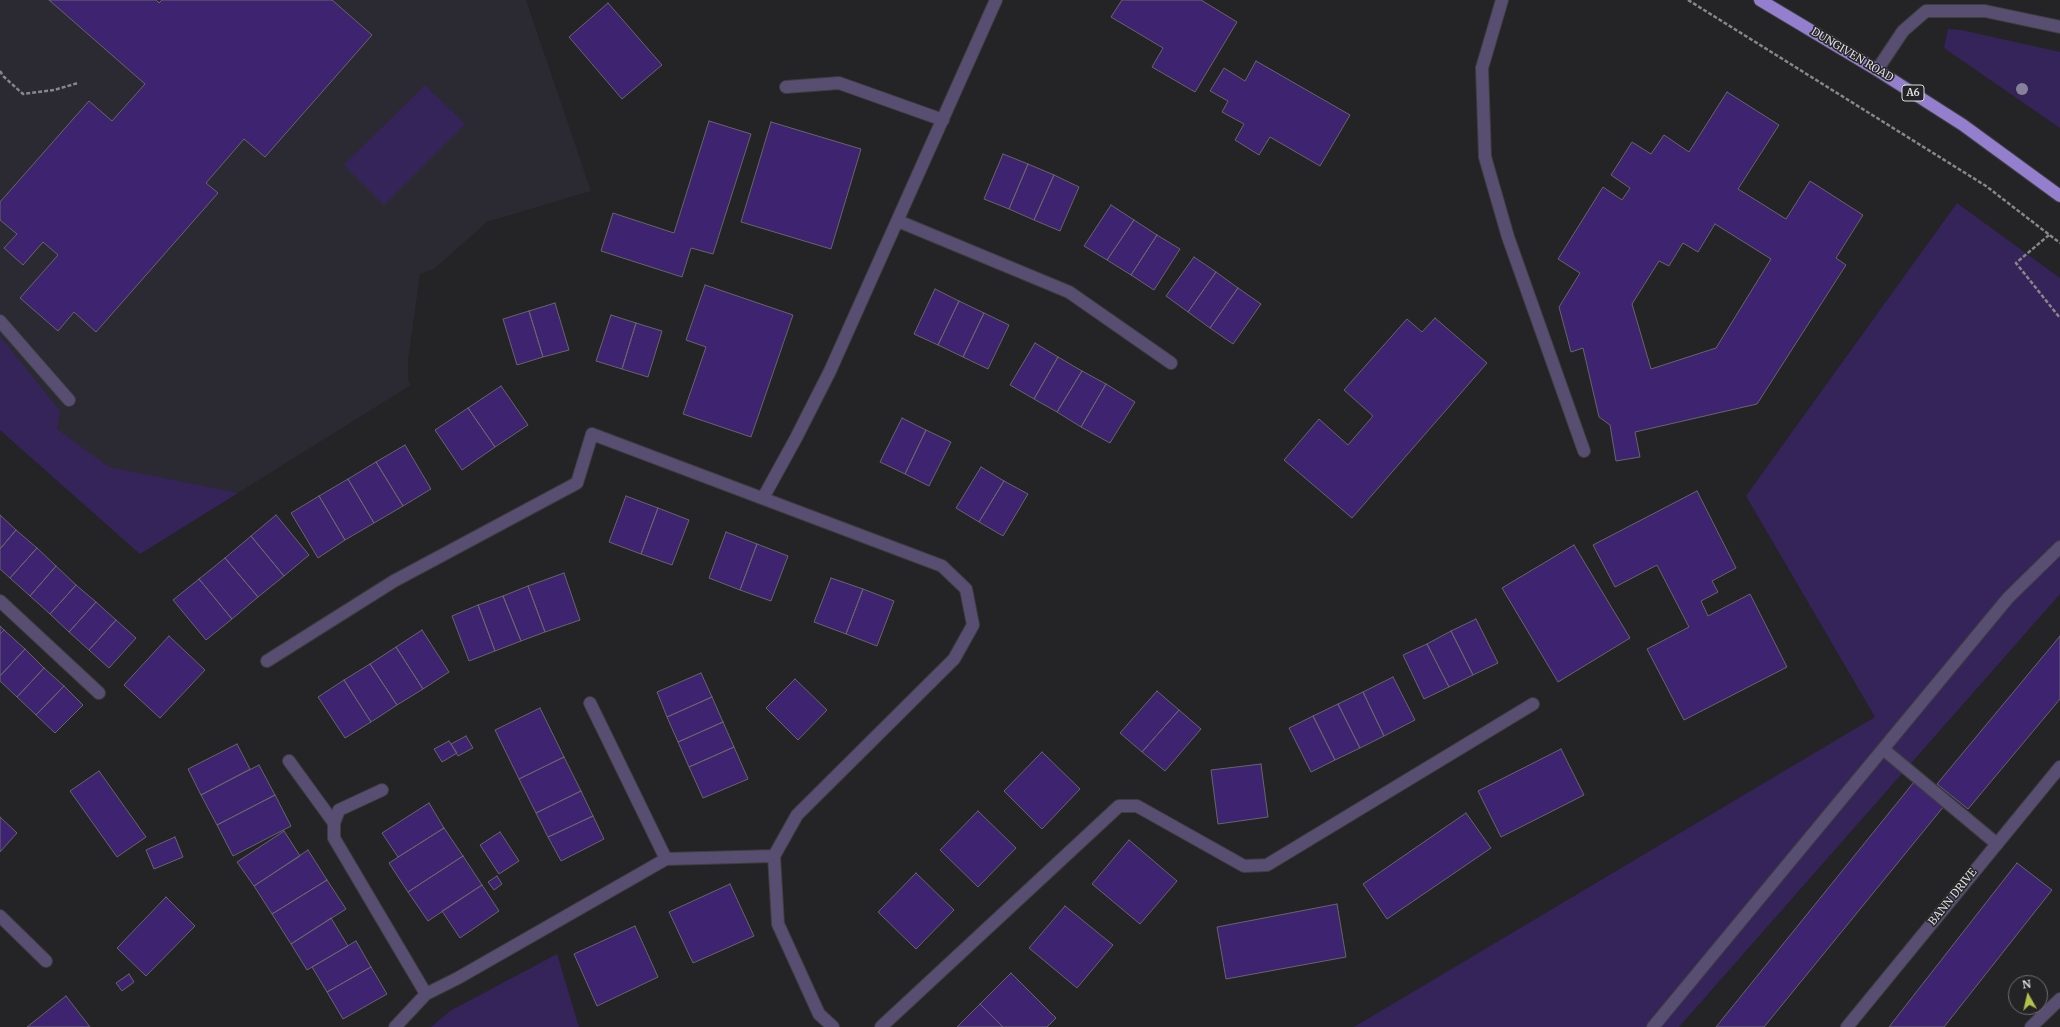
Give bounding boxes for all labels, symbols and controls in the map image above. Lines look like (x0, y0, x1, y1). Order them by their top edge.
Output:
street label: DUNGIVEN ROAD (1808, 25, 1896, 85)
road number: A6 (1902, 85, 1924, 101)
street label: BANN DRIVE (1926, 866, 1980, 928)
north arrow (2008, 975, 2048, 1015)
text: N (2021, 977, 2032, 992)

